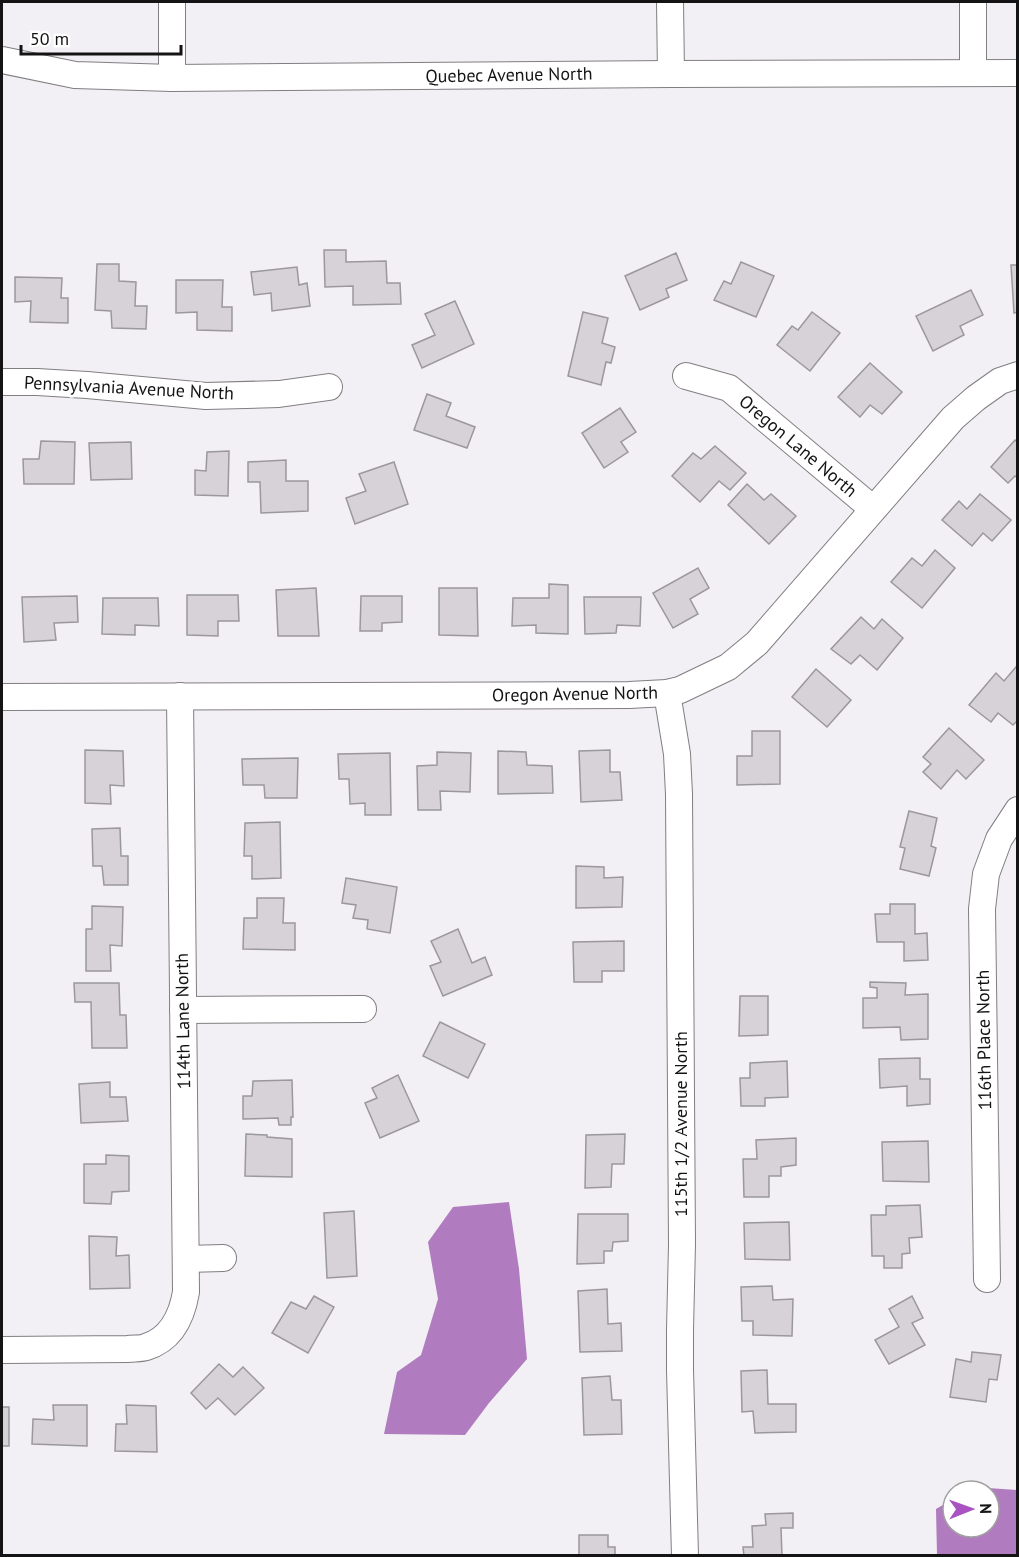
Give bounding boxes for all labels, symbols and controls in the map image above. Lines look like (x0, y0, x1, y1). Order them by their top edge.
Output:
scale bar (21, 18, 182, 56)
text: 50 m (30, 27, 69, 50)
street label: Quebec Avenue North (425, 62, 593, 87)
street label: Pennsylvania Avenue North (23, 371, 235, 404)
street label: Oregon Lane North (734, 389, 862, 502)
street label: Oregon Avenue North (492, 681, 658, 706)
street label: 114th Lane North (170, 953, 195, 1089)
street label: 116th Place North (971, 970, 996, 1110)
street label: 115th 1/2 Avenue North (669, 1031, 692, 1217)
north arrow (941, 1479, 1001, 1539)
text: N (976, 1503, 996, 1514)

